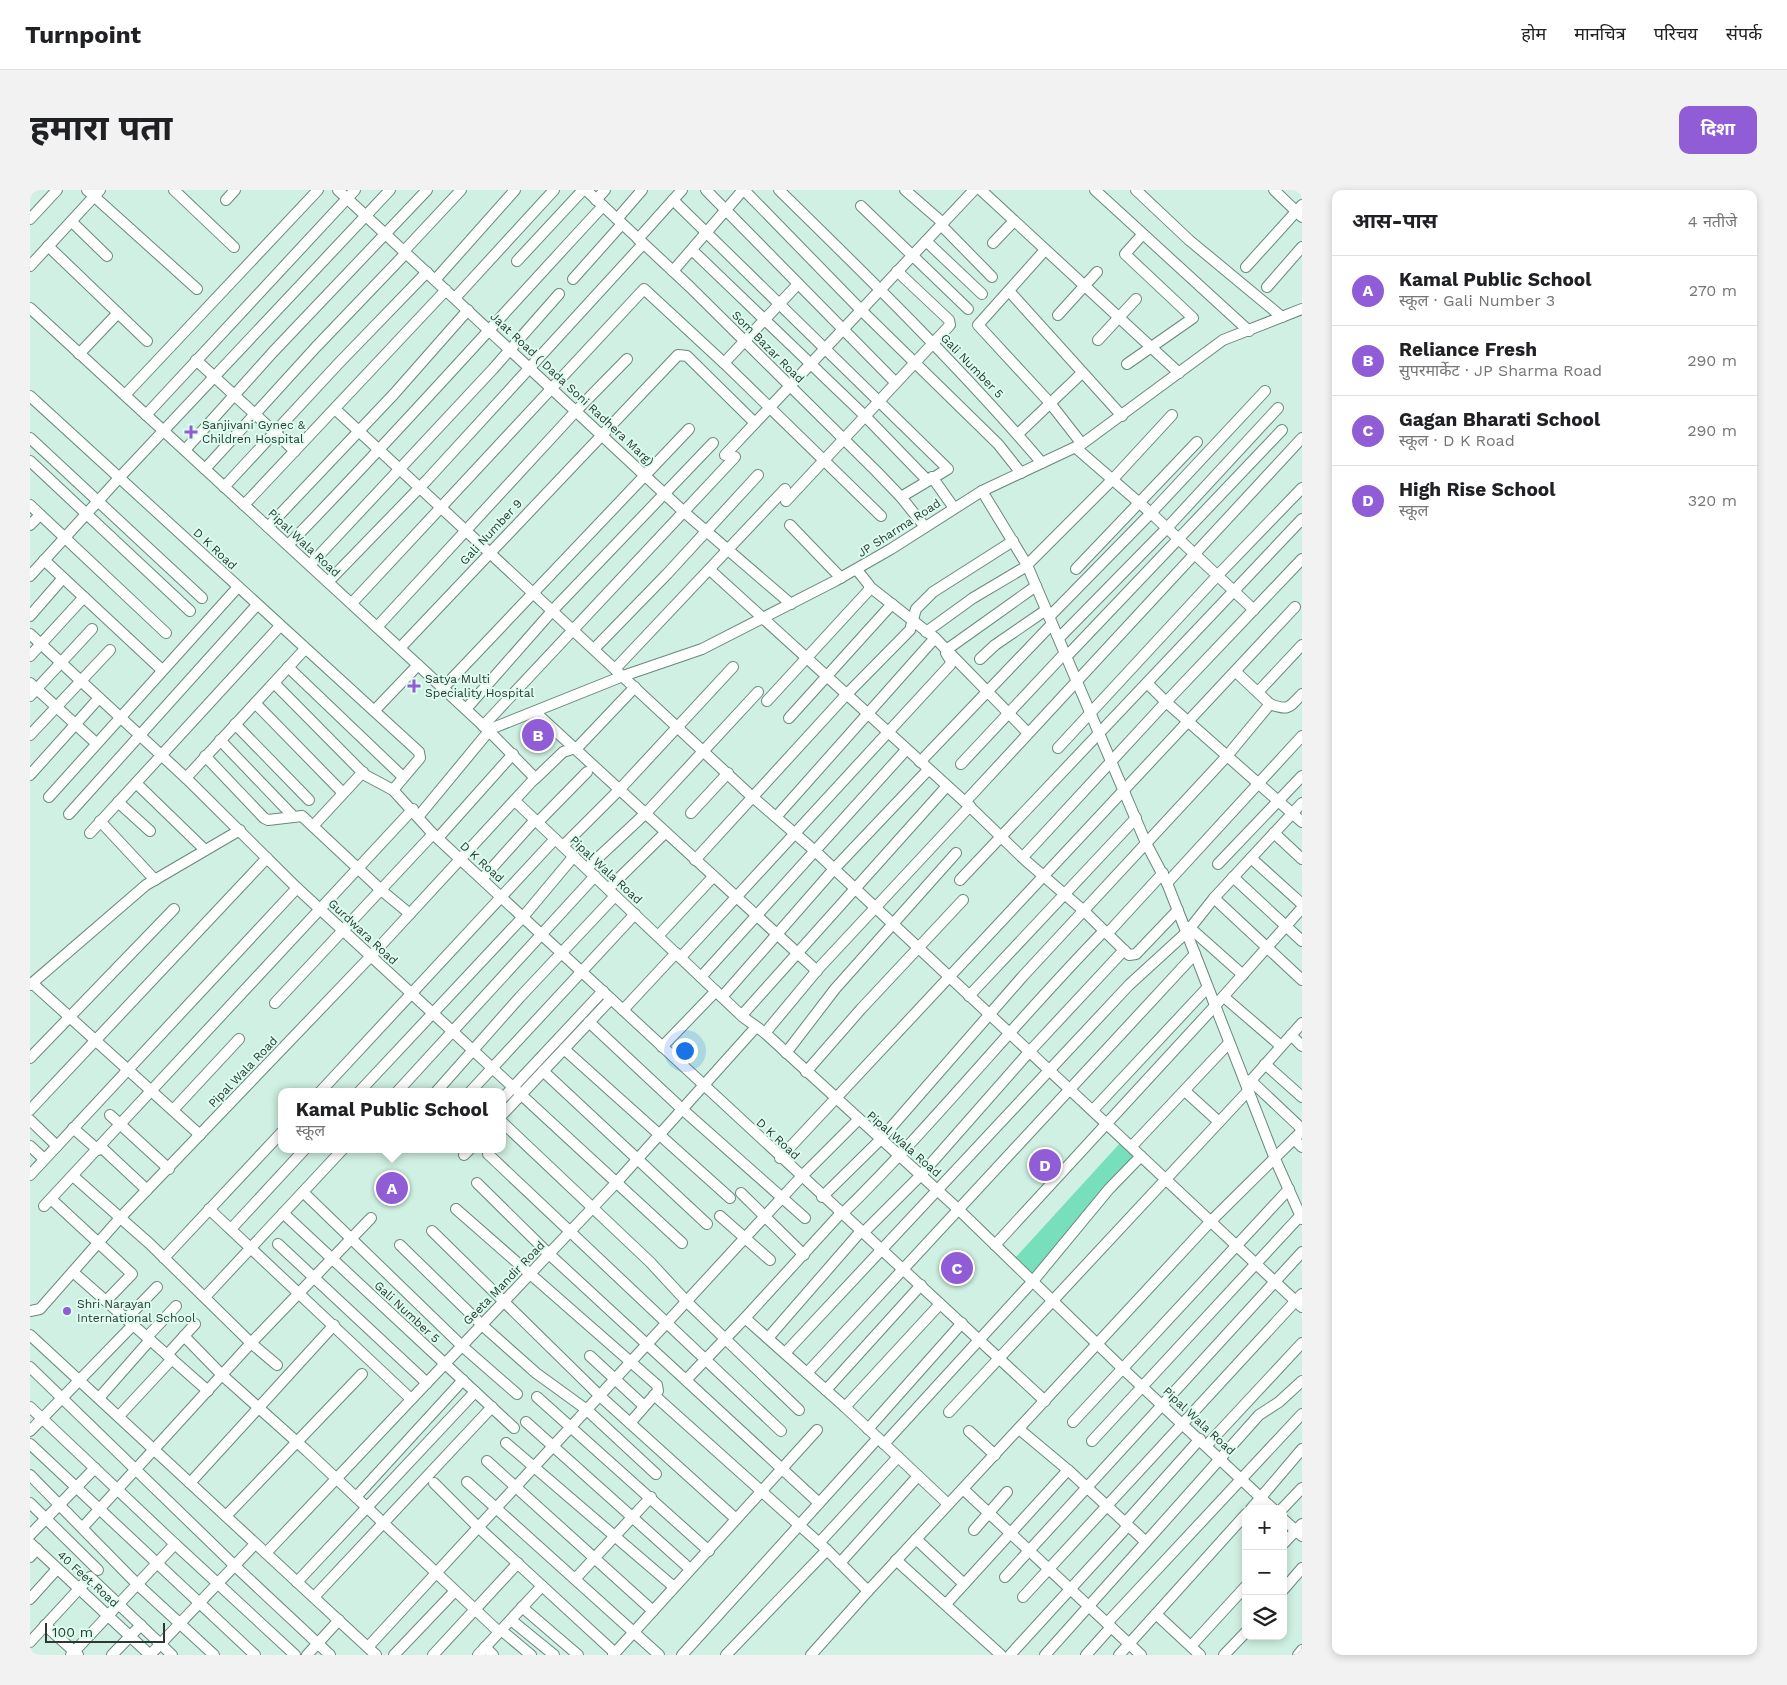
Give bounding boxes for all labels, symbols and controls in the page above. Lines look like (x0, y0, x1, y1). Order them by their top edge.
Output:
text: Turnpoint (25, 21, 141, 49)
text: होम (1521, 23, 1546, 44)
text: मानचित्र (1574, 23, 1626, 44)
text: परिचय (1654, 23, 1698, 44)
text: संपर्क (1726, 23, 1762, 44)
button: दिशा (1679, 106, 1757, 154)
text: हमारा पता (30, 107, 172, 149)
text: आस-पास (1352, 208, 1437, 233)
text: 4 नतीजे (1688, 212, 1737, 231)
text: Kamal Public School (1399, 268, 1591, 291)
text: A (1363, 281, 1373, 300)
text: 270 m (1689, 281, 1737, 300)
text: स्कूल · Gali Number 3 (1399, 291, 1555, 310)
street label: Som Bazar Road (729, 308, 807, 386)
street label: Jaat Road ( Dada Soni Radhera Marg) (487, 310, 657, 468)
street label: Gali Number 5 (938, 331, 1006, 401)
text: Reliance Fresh (1399, 338, 1537, 361)
text: B (1363, 351, 1373, 370)
text: 290 m (1687, 351, 1737, 370)
text: सुपरमार्केट · JP Sharma Road (1399, 361, 1602, 380)
text: Gagan Bharati School (1399, 408, 1600, 431)
place label: Sanjivani Gynec & Children Hospital (202, 418, 306, 446)
text: C (1363, 421, 1373, 440)
text: 290 m (1687, 421, 1737, 440)
marker: Sanjivani Gynec & Children Hospital (184, 425, 198, 439)
text: स्कूल · D K Road (1399, 431, 1515, 450)
text: High Rise School (1399, 478, 1555, 501)
text: D (1362, 491, 1374, 510)
text: 320 m (1688, 491, 1737, 510)
street label: Gali Number 9 (457, 496, 525, 568)
street label: JP Sharma Road (855, 496, 943, 560)
text: स्कूल (1399, 501, 1428, 520)
street label: Pipal Wala Road (265, 506, 343, 580)
street label: D K Road (191, 526, 239, 572)
place label: Satya Multi Speciality Hospital (425, 672, 534, 700)
marker: Satya Multi Speciality Hospital (407, 679, 421, 693)
pin: B (522, 716, 554, 754)
street label: Pipal Wala Road (567, 833, 645, 907)
street label: D K Road (457, 839, 507, 885)
street label: Gurdwara Road (325, 896, 401, 968)
street label: Pipal Wala Road (206, 1034, 280, 1110)
your location (672, 1038, 698, 1064)
popup (278, 1088, 506, 1153)
text: Kamal Public School (296, 1098, 488, 1121)
street label: Pipal Wala Road (864, 1108, 944, 1180)
street label: D K Road (754, 1116, 802, 1162)
text: स्कूल (296, 1121, 325, 1140)
pin: D (1029, 1146, 1061, 1184)
pin: A (376, 1169, 408, 1207)
street label: Geeta Mandir Road (460, 1238, 548, 1328)
pin: C (941, 1249, 973, 1287)
street label: Gali Number 5 (371, 1278, 443, 1346)
place label: Shri Narayan International School (77, 1297, 196, 1325)
marker: Shri Narayan International School (61, 1305, 73, 1317)
street label: Pipal Wala Road (1160, 1384, 1238, 1458)
map controls (1242, 1505, 1287, 1640)
button: + (1242, 1505, 1287, 1550)
street label: 40 Feet Road (54, 1548, 122, 1610)
button: − (1242, 1550, 1287, 1595)
button: layers (1242, 1595, 1287, 1640)
scale bar (45, 1620, 165, 1643)
text: 100 m (52, 1624, 93, 1640)

